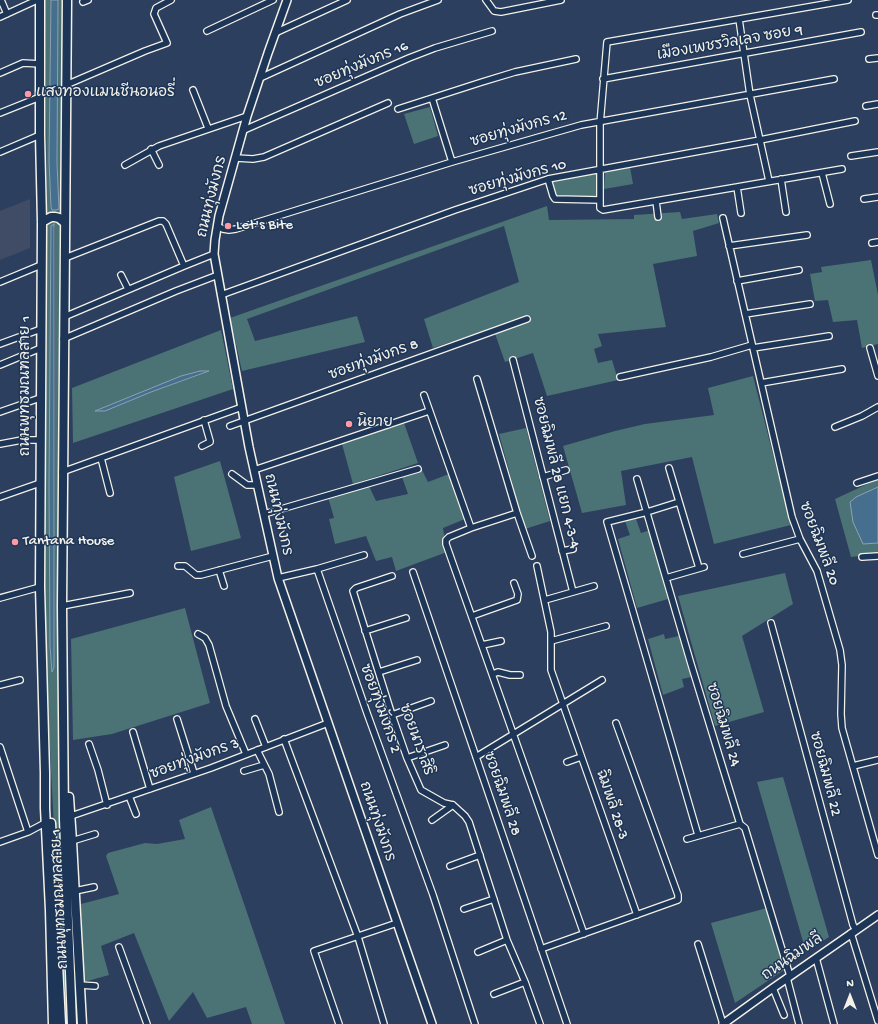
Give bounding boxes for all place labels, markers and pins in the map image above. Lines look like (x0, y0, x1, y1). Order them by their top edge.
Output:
place label: แสงทองแมนชีนอนอรี่ (36, 85, 175, 103)
marker: แสงทองแมนชีนอนอรี่ (23, 89, 33, 99)
place label: Let's Bite (236, 217, 293, 235)
marker: Let's Bite (223, 221, 233, 231)
place label: นิยาย (357, 415, 393, 433)
marker: นิยาย (344, 419, 354, 429)
place label: Tantana House (23, 533, 114, 551)
marker: Tantana House (10, 537, 20, 547)

